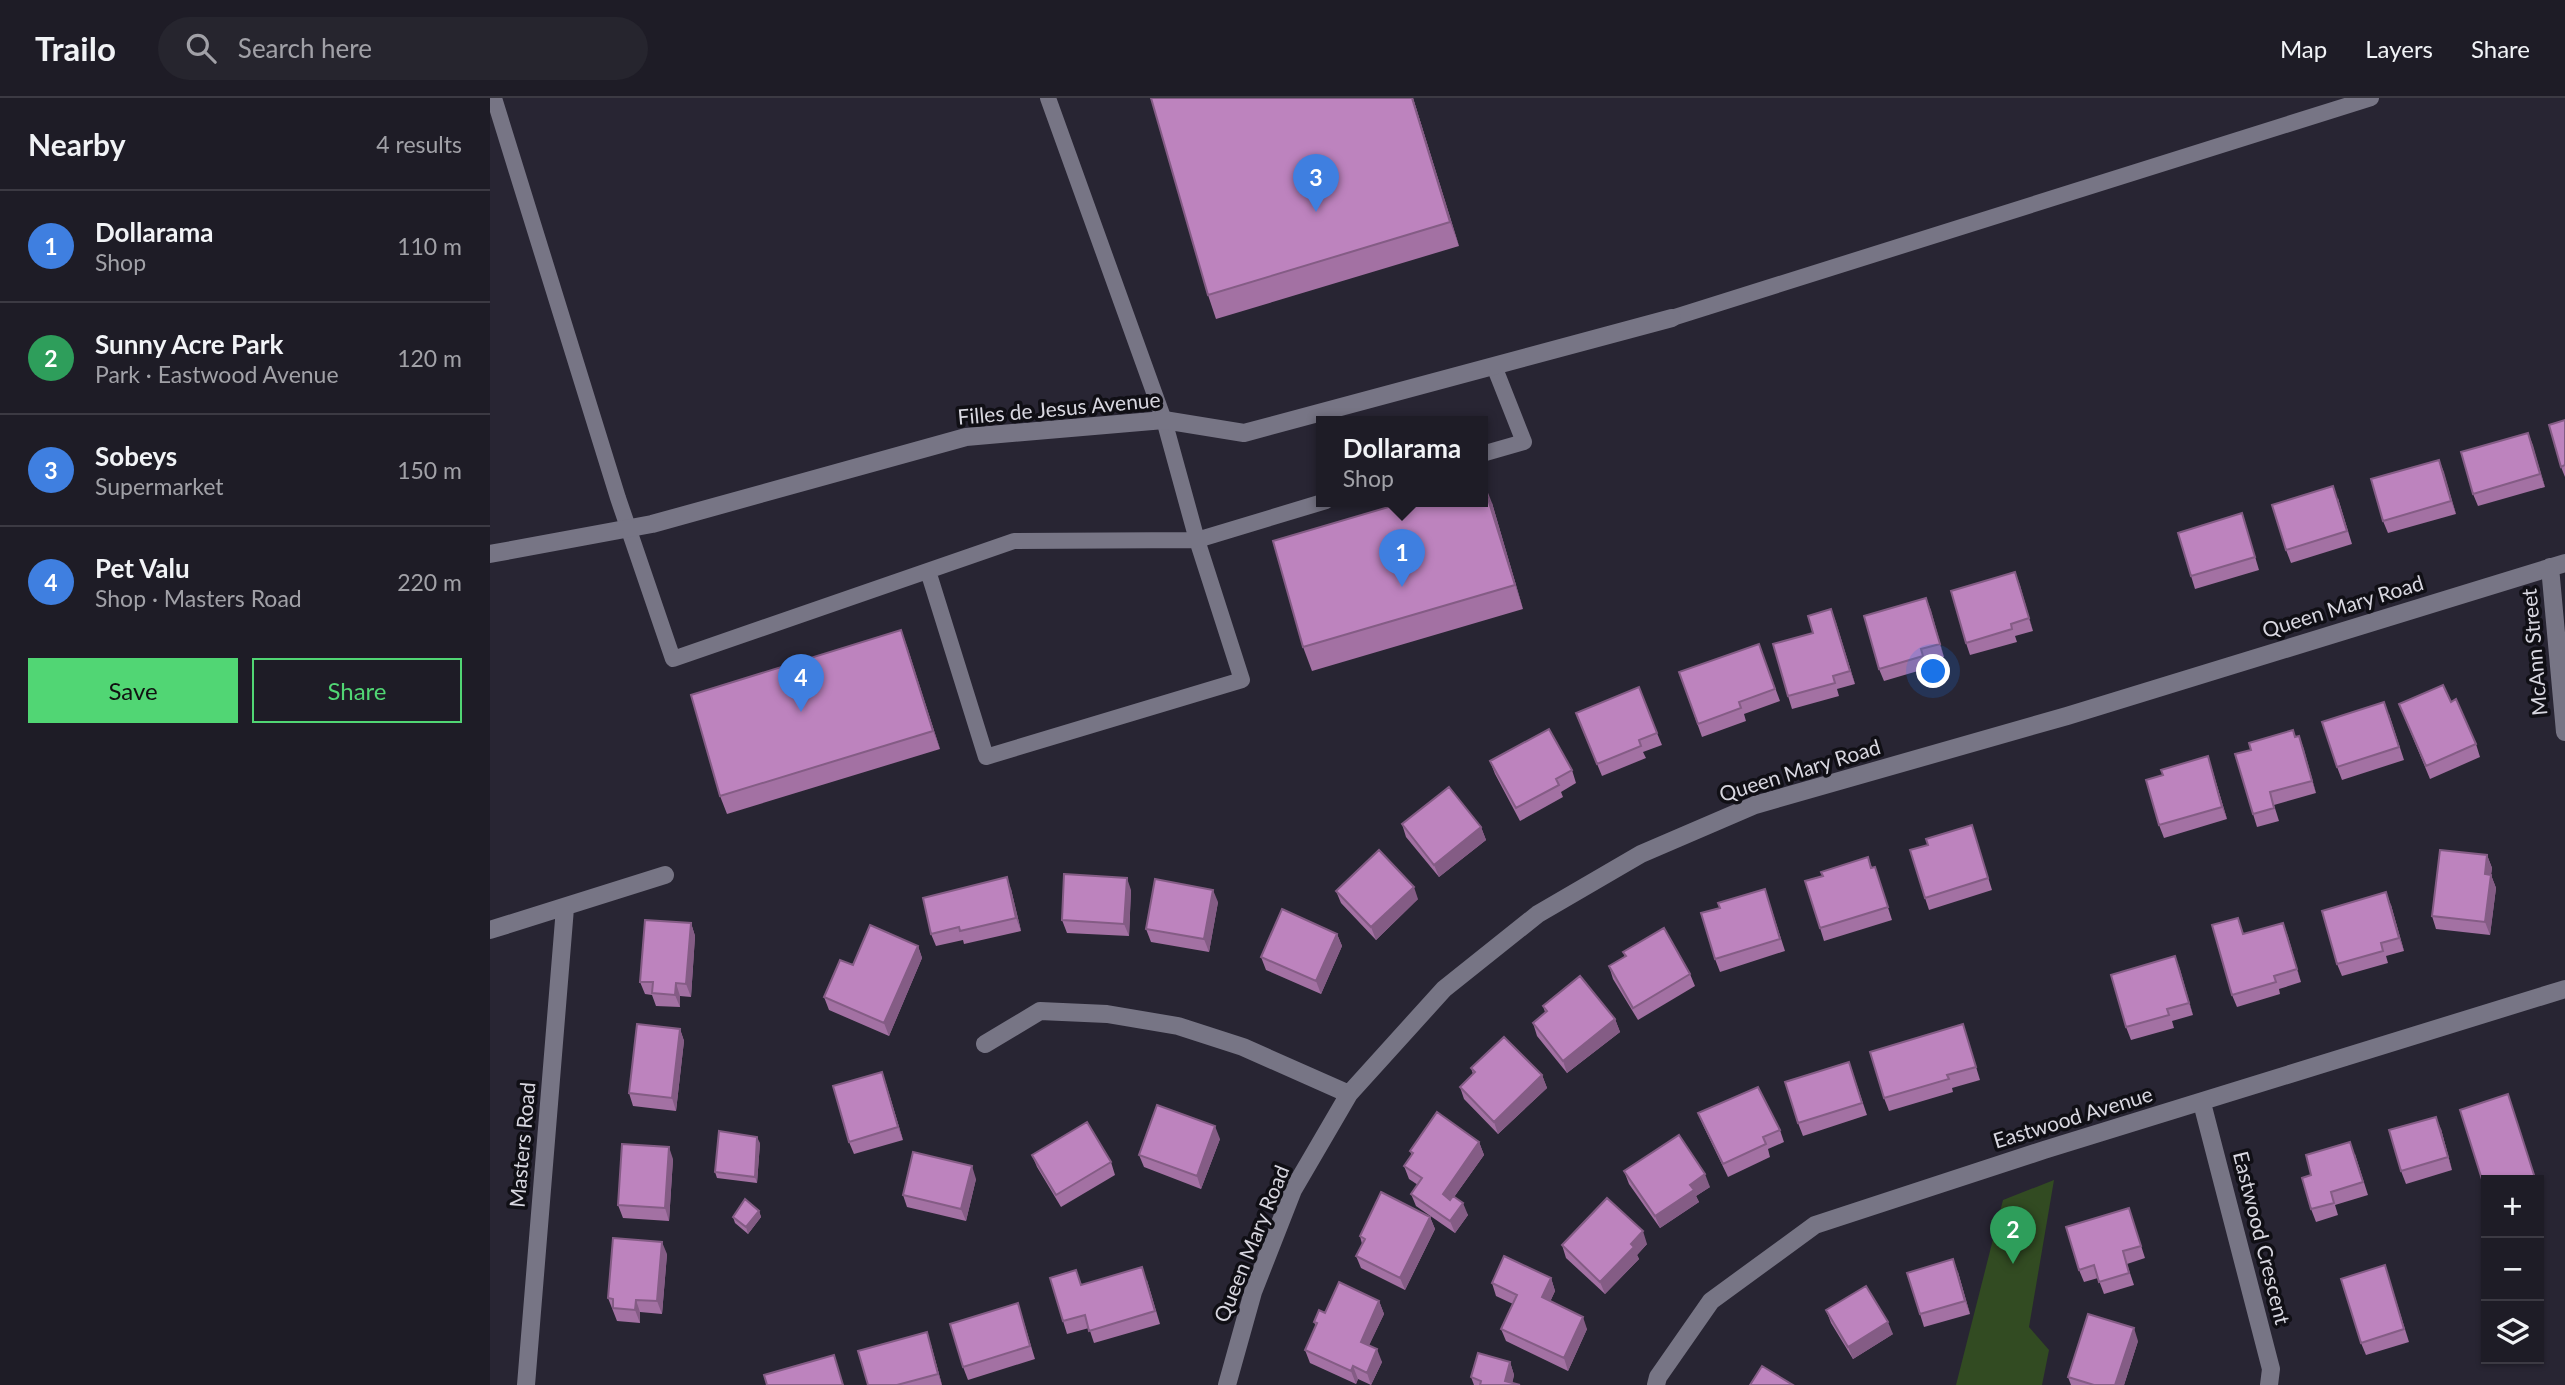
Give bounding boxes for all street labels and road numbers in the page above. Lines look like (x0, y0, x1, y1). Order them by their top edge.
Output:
street label: Filles de Jesus Avenue (956, 386, 1161, 429)
street label: Queen Mary Road (2259, 569, 2426, 642)
street label: McAnn Street (2515, 587, 2552, 717)
street label: Queen Mary Road (1716, 733, 1883, 806)
street label: Eastwood Avenue (1990, 1080, 2155, 1153)
street label: Masters Road (504, 1081, 539, 1209)
street label: Eastwood Crescent (2229, 1148, 2296, 1327)
street label: Queen Mary Road (1208, 1161, 1294, 1326)

